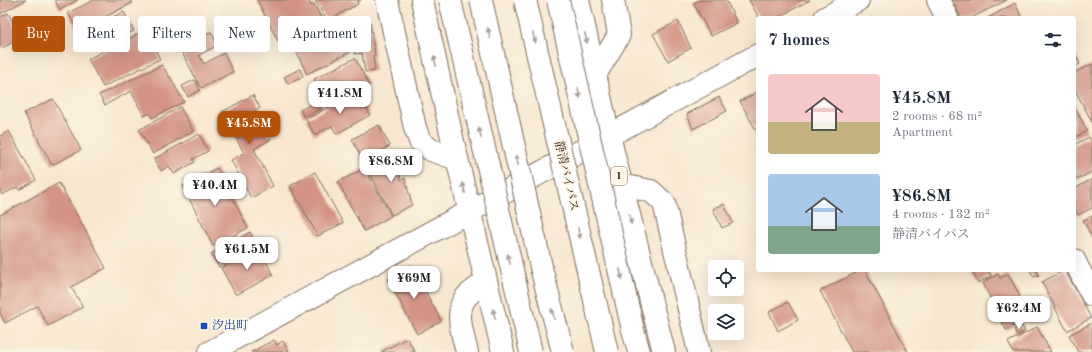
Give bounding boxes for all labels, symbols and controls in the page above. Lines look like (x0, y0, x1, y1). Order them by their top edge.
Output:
chip: Buy (12, 16, 65, 52)
chip: Rent (73, 16, 130, 52)
chip: Filters (138, 16, 206, 52)
chip: New (214, 16, 270, 52)
chip: Apartment (278, 16, 371, 52)
one-way arrow (485, 27, 491, 40)
icon: filters (1042, 29, 1064, 51)
one-way arrow (531, 32, 537, 44)
one-way arrow (584, 32, 590, 44)
text: 7 homes (768, 32, 830, 49)
one-way arrow (432, 55, 438, 67)
pin: ¥41.8M (307, 81, 373, 115)
text: ¥41.8M (317, 87, 363, 100)
one-way arrow (576, 87, 582, 99)
icon: home (800, 90, 848, 138)
text: ¥45.8M (892, 90, 951, 107)
text: 2 rooms · 68 m² (892, 110, 982, 123)
pin: ¥45.8M (216, 111, 282, 145)
text: ¥45.8M (226, 117, 272, 130)
one-way arrow (477, 126, 483, 139)
text: Apartment (892, 126, 953, 139)
street label: 静清バイパス (552, 139, 582, 212)
pin: ¥86.8M (358, 149, 424, 183)
one-way arrow (514, 154, 520, 166)
text: ¥86.8M (368, 155, 414, 168)
road number: 1 (611, 167, 627, 185)
pin: ¥40.4M (182, 173, 248, 207)
text: ¥40.4M (192, 179, 238, 192)
one-way arrow (460, 181, 466, 194)
text: ¥86.8M (892, 188, 951, 205)
icon: home (800, 190, 848, 238)
text: 4 rooms · 132 m² (892, 208, 990, 221)
one-way arrow (627, 213, 633, 225)
one-way arrow (577, 227, 583, 239)
text: 静清バイパス (892, 228, 970, 241)
pin: ¥61.5M (214, 237, 280, 271)
text: ¥61.5M (224, 243, 270, 256)
one-way arrow (505, 253, 511, 266)
map controls (708, 260, 744, 340)
button: locate (708, 260, 744, 296)
pin: ¥69M (390, 266, 438, 300)
one-way arrow (618, 268, 624, 280)
text: ¥69M (397, 272, 431, 285)
pin: ¥62.4M (986, 296, 1052, 330)
text: ¥62.4M (996, 302, 1042, 315)
button: layers (708, 304, 744, 340)
one-way arrow (490, 308, 496, 320)
one-way arrow (550, 308, 556, 320)
place label: 汐出町 (212, 318, 248, 332)
marker: 汐出町 (199, 321, 209, 331)

